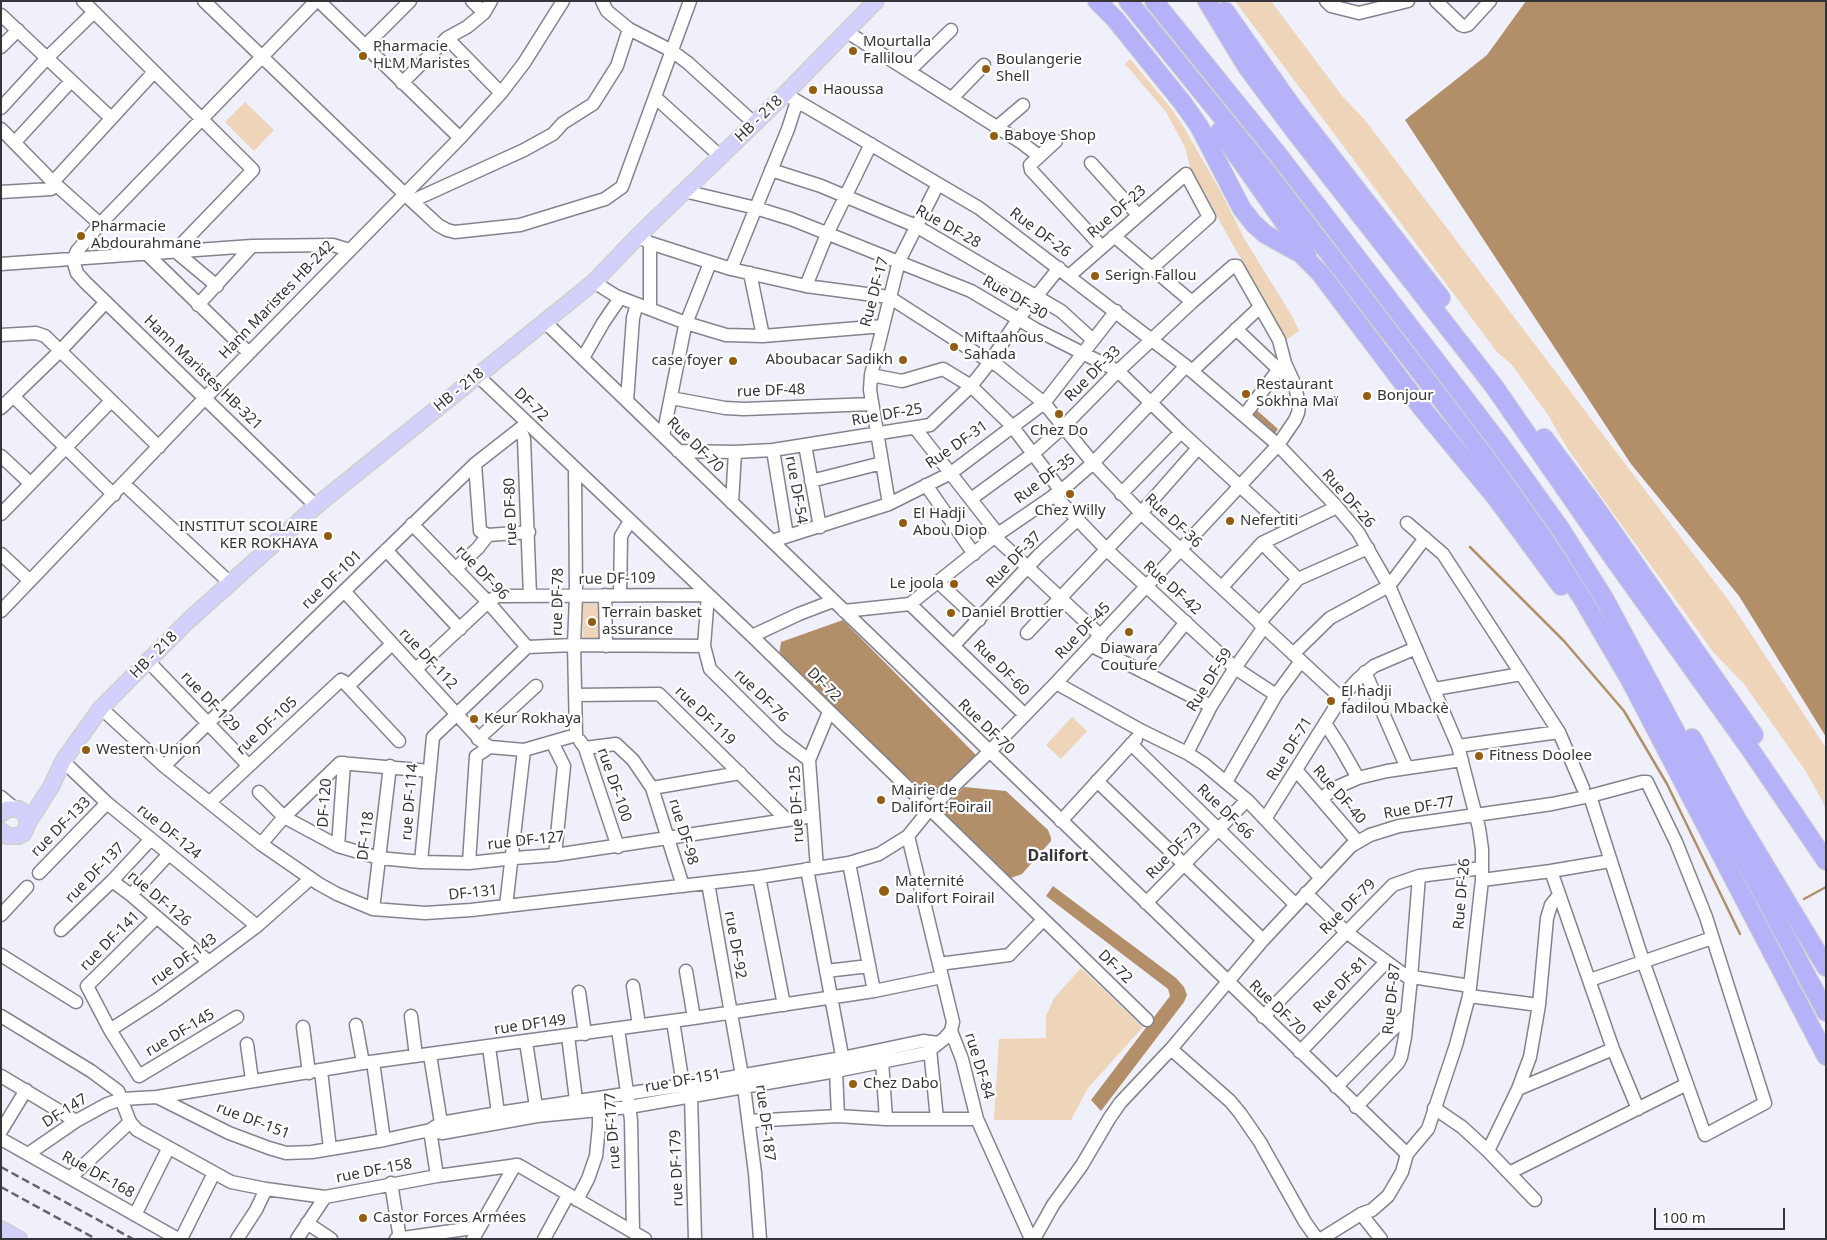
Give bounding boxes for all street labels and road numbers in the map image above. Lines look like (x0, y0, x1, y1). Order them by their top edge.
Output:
street label: HB - 218 (731, 92, 787, 146)
street label: Rue DF-23 (1084, 182, 1150, 242)
street label: Rue DF-28 (912, 202, 984, 252)
street label: Rue DF-26 (1006, 204, 1074, 262)
street label: Hann Maristes HB-242 (216, 237, 338, 363)
street label: Rue DF-17 (857, 255, 893, 329)
street label: Rue DF-30 (979, 272, 1051, 324)
street label: Hann Maristes HB-321 (140, 312, 266, 434)
street label: Rue DF-33 (1061, 342, 1125, 406)
street label: HB - 218 (430, 364, 488, 416)
street label: rue DF-48 (736, 381, 806, 401)
street label: DF-72 (510, 384, 552, 426)
street label: Rue DF-25 (850, 400, 924, 430)
street label: Rue DF-70 (663, 414, 727, 476)
street label: Rue DF-31 (922, 417, 992, 473)
street label: Rue DF-35 (1011, 450, 1079, 508)
street label: rue DF-54 (781, 455, 811, 525)
street label: Rue DF-26 (1318, 466, 1378, 532)
street label: rue DF-80 (501, 477, 521, 547)
street label: Rue DF-36 (1141, 490, 1205, 552)
street label: Rue DF-37 (983, 528, 1045, 592)
street label: rue DF-96 (452, 542, 512, 604)
street label: rue DF-101 (298, 547, 366, 613)
street label: Rue DF-42 (1139, 557, 1205, 619)
street label: rue DF-78 (548, 568, 568, 636)
street label: rue DF-109 (578, 569, 656, 589)
street label: Rue DF-45 (1052, 599, 1114, 663)
street label: rue DF-112 (395, 625, 461, 693)
street label: HB - 218 (127, 628, 181, 682)
street label: Rue DF-60 (969, 636, 1033, 700)
street label: Rue DF-59 (1183, 645, 1237, 715)
street label: DF-72 (803, 664, 845, 706)
street label: rue DF-76 (730, 666, 792, 726)
street label: rue DF-129 (177, 668, 243, 736)
street label: rue DF-119 (671, 683, 739, 749)
street label: rue DF-105 (233, 693, 301, 759)
street label: Rue DF-70 (954, 696, 1018, 758)
street label: Rue DF-71 (1263, 714, 1317, 784)
street label: rue DF-100 (593, 746, 635, 824)
street label: Rue DF-40 (1309, 762, 1369, 828)
street label: rue DF-114 (398, 763, 422, 841)
street label: rue DF-125 (786, 765, 808, 843)
street label: DF-120 (314, 778, 336, 828)
street label: Rue DF-66 (1193, 781, 1257, 843)
street label: rue DF-133 (27, 793, 95, 861)
street label: Rue DF-77 (1382, 793, 1456, 823)
street label: rue DF-98 (664, 797, 702, 867)
street label: rue DF-124 (133, 801, 205, 863)
street label: DF-118 (354, 810, 378, 862)
street label: Rue DF-73 (1143, 819, 1205, 883)
street label: rue DF-127 (487, 828, 565, 854)
street label: rue DF-137 (62, 839, 128, 907)
street label: Rue DF-26 (1450, 858, 1474, 930)
street label: rue DF-126 (124, 867, 194, 931)
street label: Rue DF-79 (1316, 875, 1380, 939)
street label: DF-131 (448, 881, 498, 905)
street label: rue DF-141 (76, 907, 144, 975)
street label: rue DF-92 (720, 910, 750, 980)
street label: rue DF-143 (148, 930, 220, 990)
street label: DF-72 (1094, 946, 1136, 988)
street label: Rue DF-81 (1310, 953, 1372, 1017)
street label: Rue DF-87 (1379, 962, 1405, 1036)
street label: Rue DF-70 (1245, 977, 1309, 1039)
street label: rue DF-145 (142, 1005, 218, 1061)
street label: rue DF149 (493, 1011, 567, 1039)
street label: rue DF-84 (960, 1031, 998, 1101)
street label: rue DF-151 (643, 1065, 723, 1097)
street label: rue DF-187 (751, 1084, 779, 1162)
street label: DF-147 (39, 1090, 91, 1132)
street label: rue DF-177 (601, 1092, 625, 1170)
street label: rue DF-151 (214, 1099, 292, 1143)
street label: rue DF-179 (667, 1129, 687, 1207)
street label: Rue DF-168 (59, 1148, 137, 1202)
street label: rue DF-158 (334, 1155, 414, 1187)

